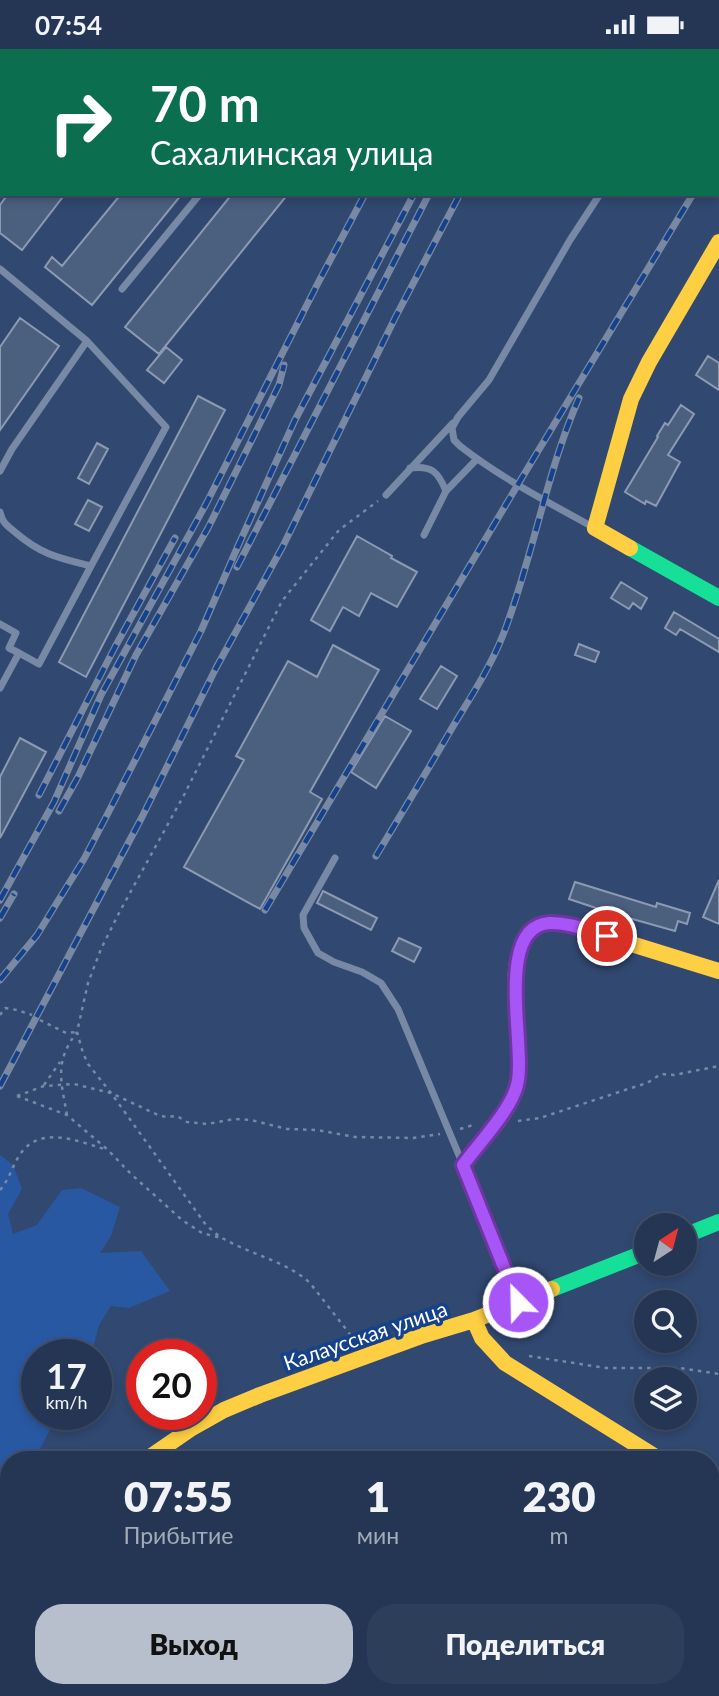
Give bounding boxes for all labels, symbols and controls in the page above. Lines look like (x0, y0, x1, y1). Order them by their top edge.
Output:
text: 07:54 (35, 9, 102, 41)
text: 70 m (150, 74, 260, 132)
icon: right (35, 77, 126, 168)
text: Сахалинская улица (150, 133, 433, 172)
pin (577, 906, 637, 966)
icon: arrive (588, 917, 626, 955)
north arrow (634, 1213, 696, 1276)
map controls (634, 1213, 697, 1430)
position arrow (481, 1265, 555, 1339)
button: search (634, 1290, 697, 1353)
street label: Калаусская улица (280, 1295, 450, 1375)
speed limit sign: 20 (126, 1339, 217, 1430)
text: 17 (46, 1354, 87, 1396)
button: layers (634, 1367, 697, 1430)
text: km/h (45, 1391, 88, 1413)
text: 07:55 (124, 1471, 233, 1521)
text: 1 (366, 1471, 390, 1521)
text: 230 (523, 1471, 596, 1521)
text: Прибытие (123, 1521, 233, 1549)
text: мин (357, 1521, 399, 1549)
text: m (550, 1521, 569, 1549)
button: Выход (35, 1604, 353, 1684)
button: Поделиться (367, 1604, 684, 1684)

